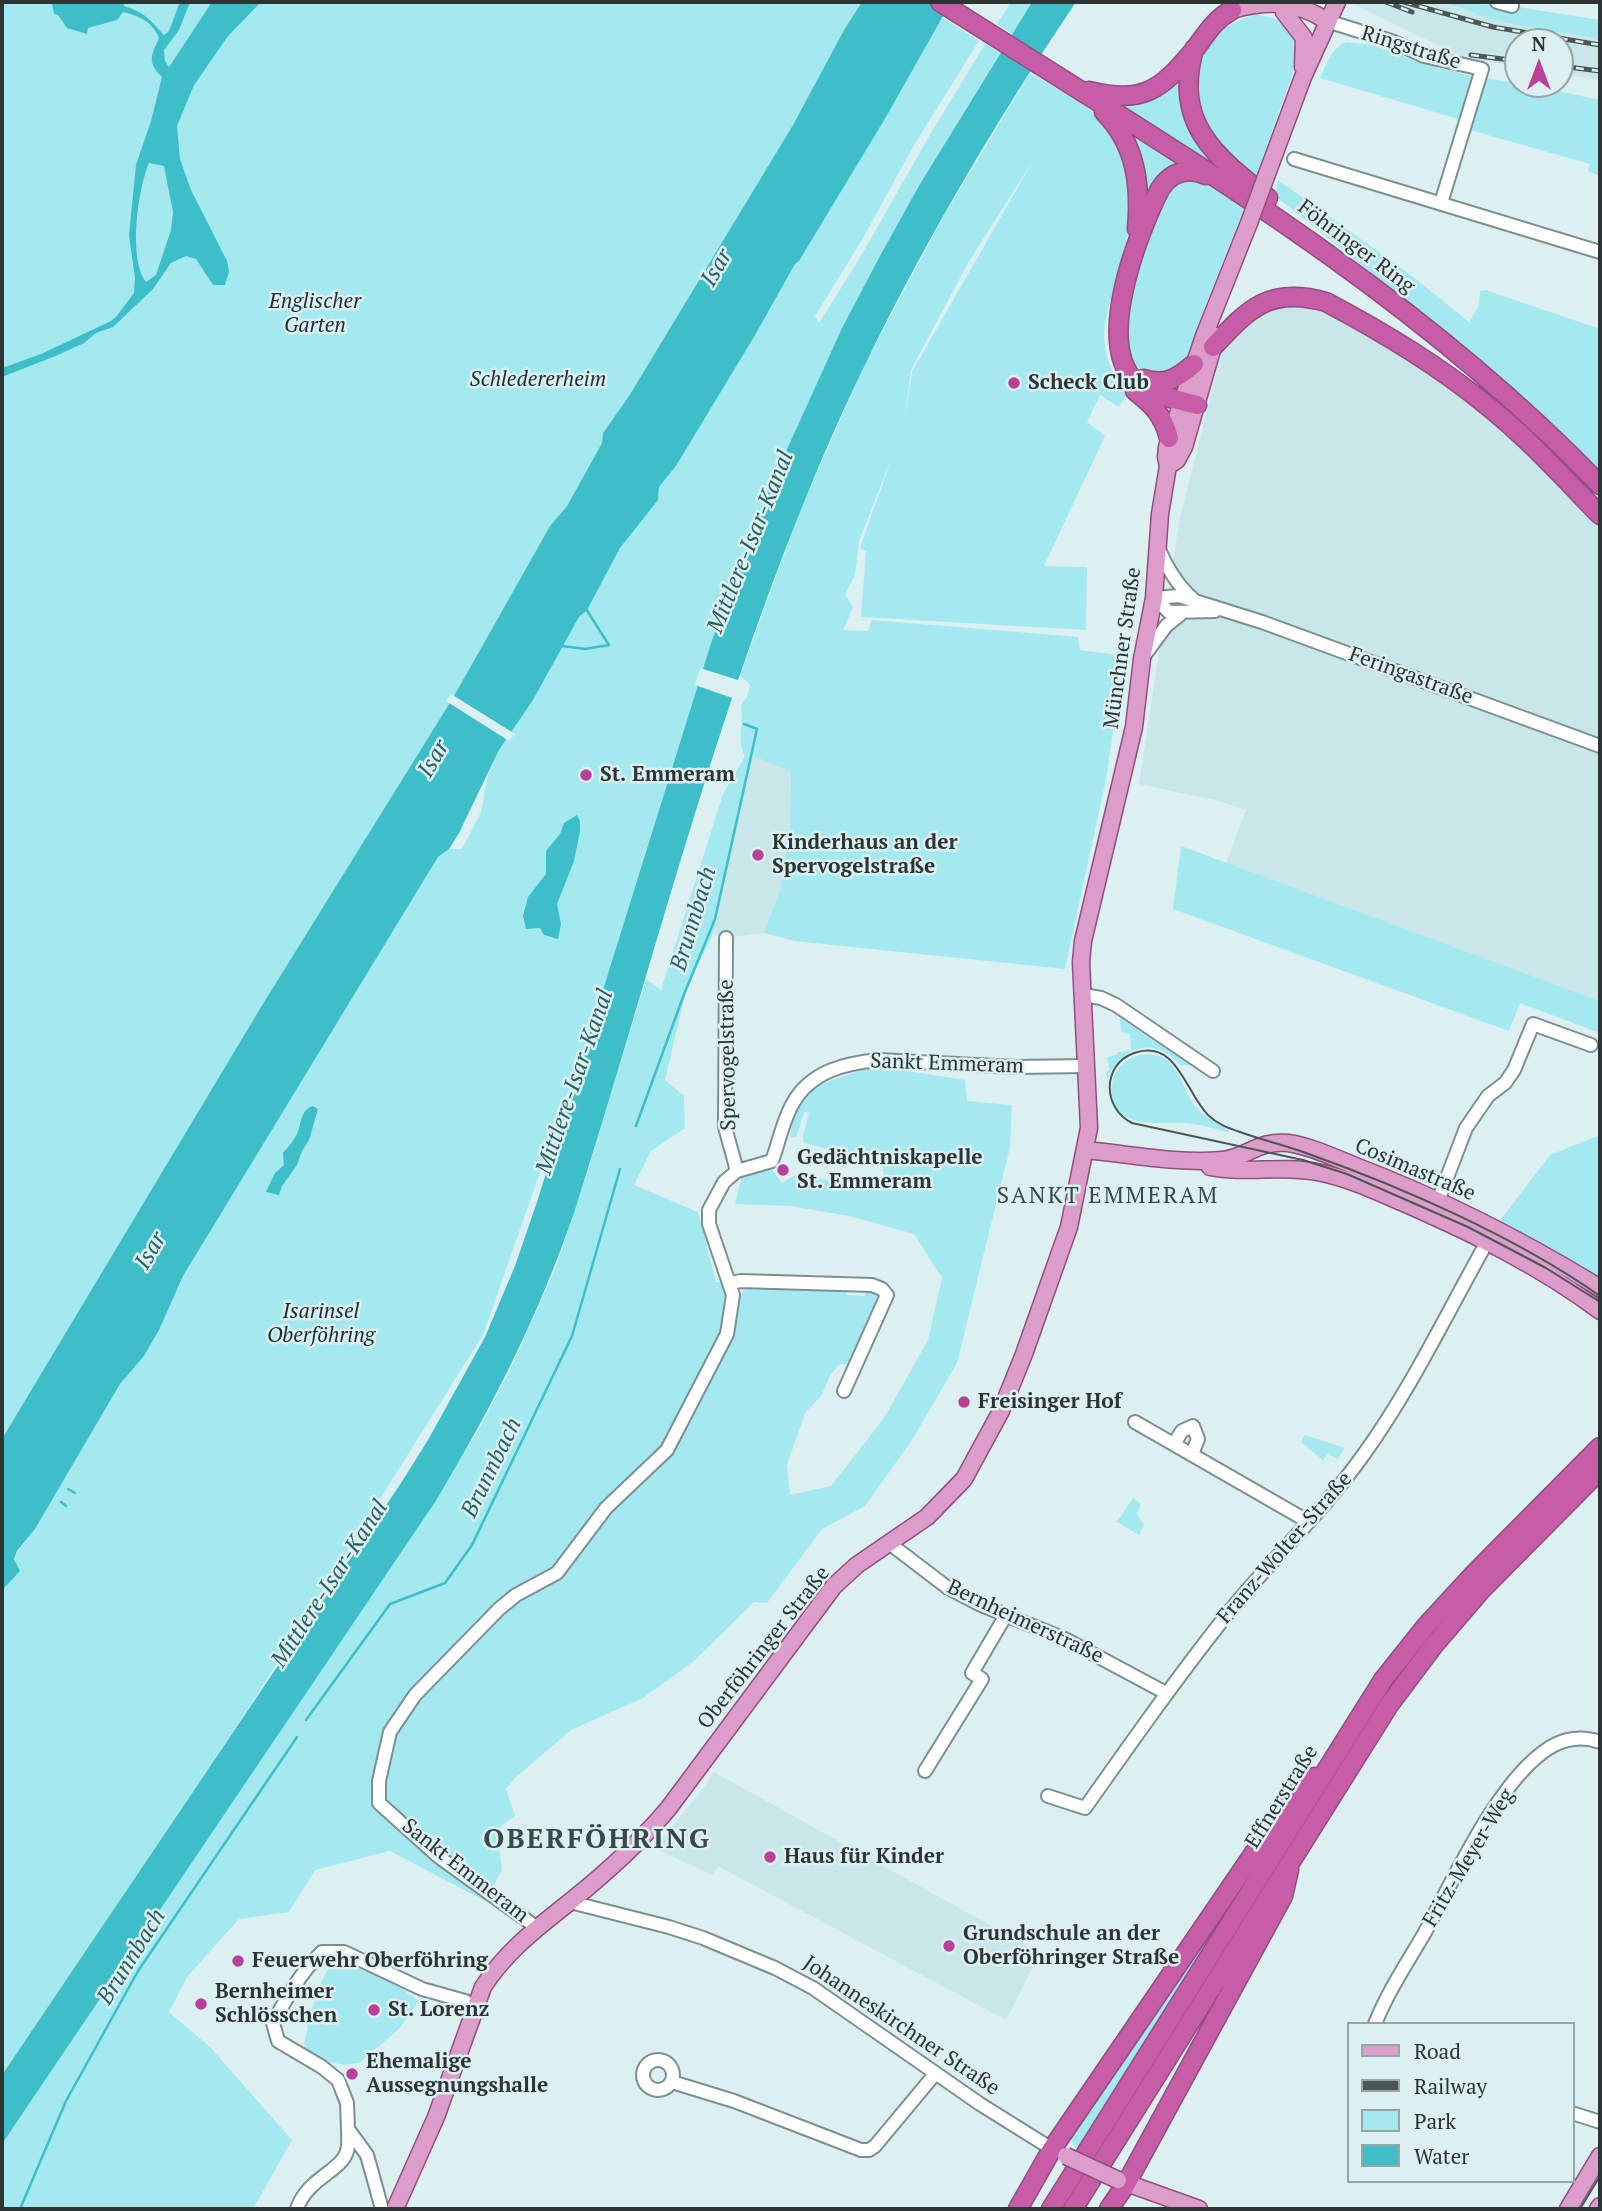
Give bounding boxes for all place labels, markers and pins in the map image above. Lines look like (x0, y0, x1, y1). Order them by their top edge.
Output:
place label: Scheck Club (1028, 370, 1149, 396)
marker: Scheck Club (1006, 375, 1022, 391)
place label: St. Emmeram (600, 762, 735, 788)
marker: St. Emmeram (578, 767, 594, 783)
place label: Kinderhaus an der Spervogelstraße (772, 830, 957, 880)
marker: Kinderhaus an der Spervogelstraße (750, 847, 766, 863)
place label: Gedächtniskapelle St. Emmeram (797, 1145, 983, 1195)
marker: Gedächtniskapelle St. Emmeram (775, 1162, 791, 1178)
place label: Freisinger Hof (978, 1389, 1122, 1415)
marker: Freisinger Hof (956, 1394, 972, 1410)
place label: Haus für Kinder (784, 1844, 944, 1870)
marker: Haus für Kinder (762, 1849, 778, 1865)
place label: Grundschule an der Oberföhringer Straße (963, 1921, 1179, 1971)
marker: Grundschule an der Oberföhringer Straße (941, 1938, 957, 1954)
place label: Feuerwehr Oberföhring (252, 1948, 488, 1974)
marker: Feuerwehr Oberföhring (230, 1953, 246, 1969)
place label: Bernheimer Schlösschen (215, 1979, 337, 2029)
marker: Bernheimer Schlösschen (193, 1996, 209, 2012)
place label: St. Lorenz (388, 1997, 489, 2023)
marker: St. Lorenz (366, 2002, 382, 2018)
place label: Ehemalige Aussegnungshalle (366, 2049, 548, 2099)
marker: Ehemalige Aussegnungshalle (344, 2066, 360, 2082)

